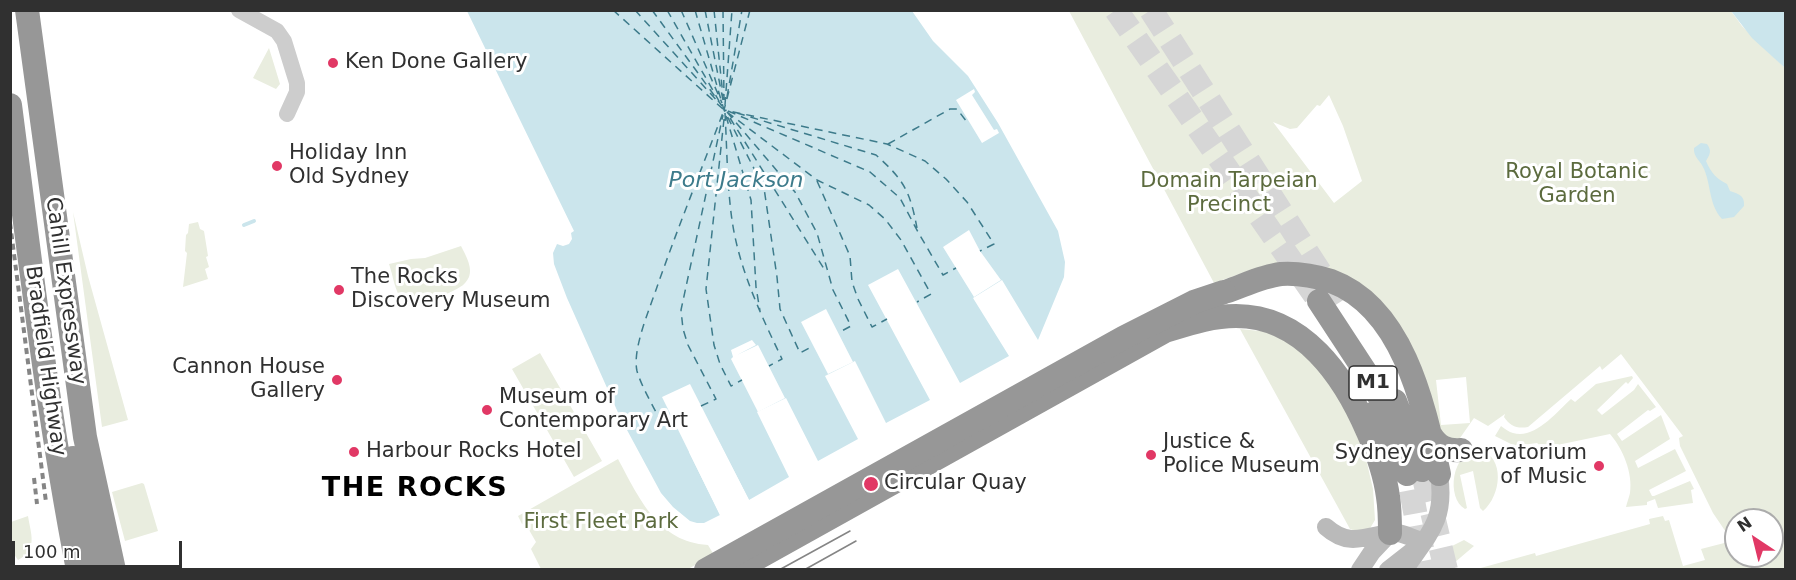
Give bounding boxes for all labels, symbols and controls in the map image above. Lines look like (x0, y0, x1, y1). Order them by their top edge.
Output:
place label: Ken Done Gallery (345, 50, 527, 76)
marker: Ken Done Gallery (326, 56, 340, 70)
place label: Holiday Inn Old Sydney (289, 141, 409, 191)
marker: Holiday Inn Old Sydney (270, 159, 284, 173)
park label: Royal Botanic Garden (1505, 160, 1649, 210)
water label: Port Jackson (668, 168, 804, 194)
park label: Domain Tarpeian Precinct (1140, 169, 1318, 219)
street label: Cahill Expressway (39, 195, 91, 387)
street label: Bradfield Highway (19, 264, 71, 458)
place label: The Rocks Discovery Museum (351, 265, 550, 315)
marker: The Rocks Discovery Museum (332, 283, 346, 297)
place label: Cannon House Gallery (172, 355, 325, 405)
road number: M1 (1349, 366, 1397, 400)
marker: Cannon House Gallery (330, 373, 344, 387)
place label: Museum of Contemporary Art (499, 385, 688, 435)
marker: Museum of Contemporary Art (480, 403, 494, 417)
place label: Justice & Police Museum (1163, 430, 1320, 480)
place label: Harbour Rocks Hotel (366, 439, 582, 465)
place label: Sydney Conservatorium of Music (1335, 441, 1587, 491)
marker: Harbour Rocks Hotel (347, 445, 361, 459)
marker: Justice & Police Museum (1144, 448, 1158, 462)
marker: Sydney Conservatorium of Music (1592, 459, 1606, 473)
place label: Circular Quay (884, 471, 1027, 497)
district label: THE ROCKS (322, 473, 508, 505)
marker: Circular Quay (862, 475, 880, 493)
north arrow (1724, 508, 1784, 568)
park label: First Fleet Park (524, 510, 678, 536)
text: N (1734, 513, 1755, 536)
scale bar (15, 529, 184, 567)
text: 100 m (23, 541, 81, 562)

